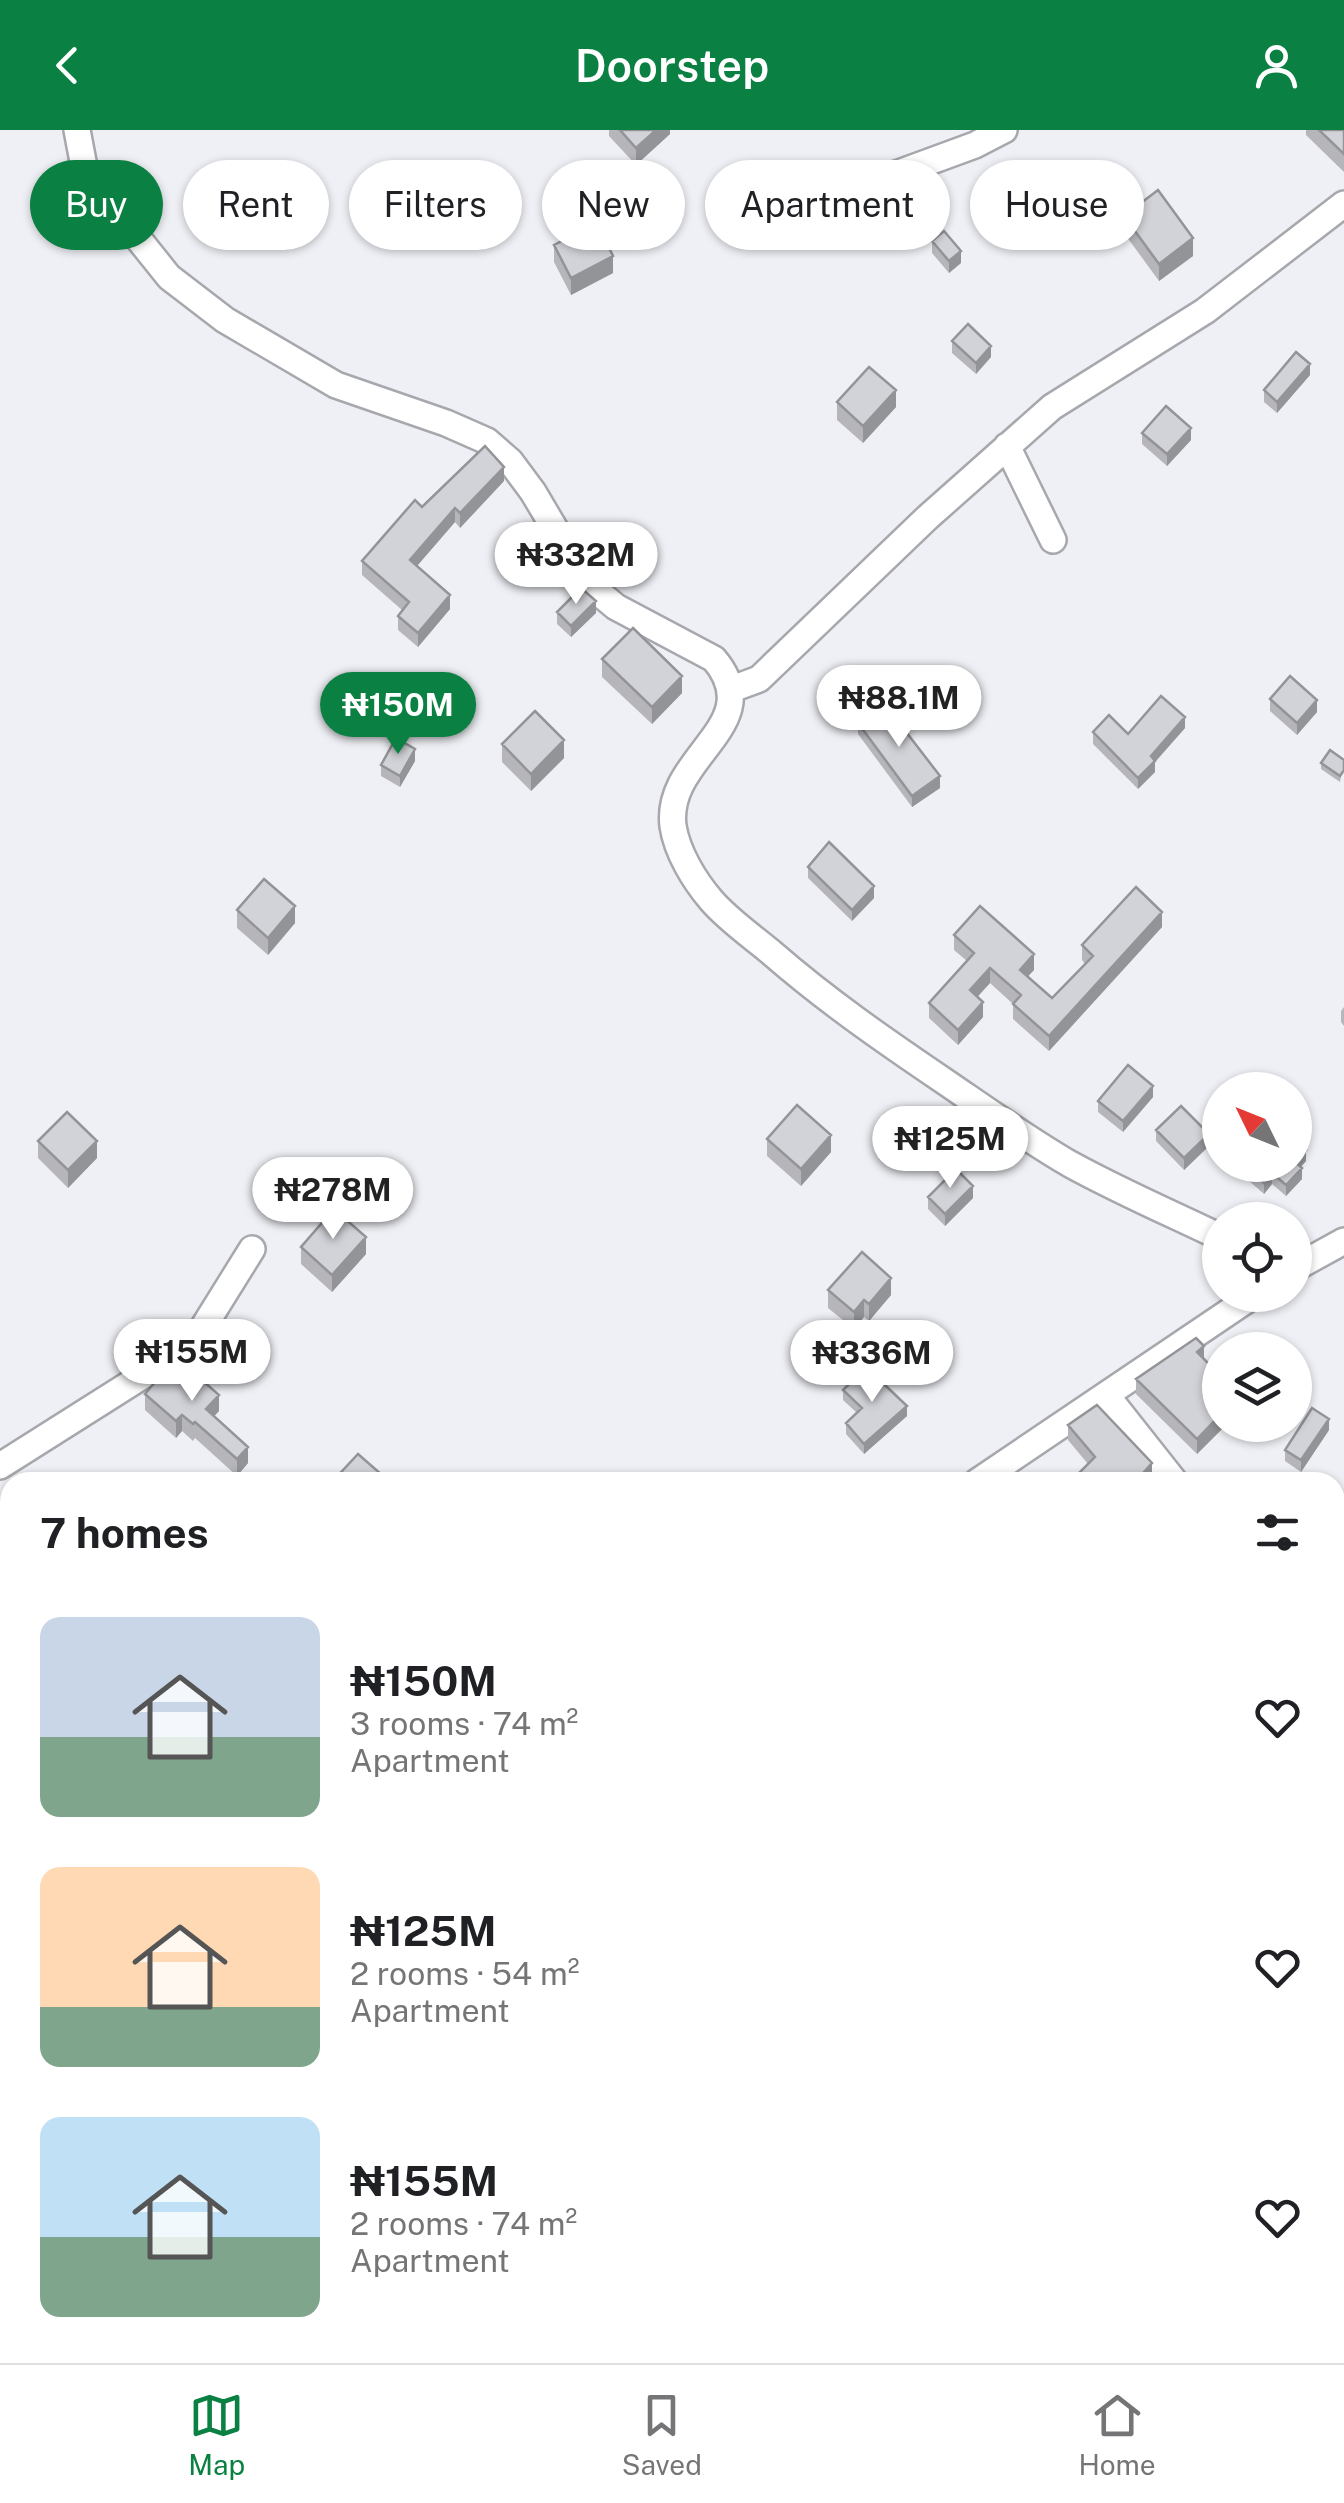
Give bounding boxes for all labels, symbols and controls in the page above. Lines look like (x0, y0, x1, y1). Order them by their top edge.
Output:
icon: back (40, 38, 95, 93)
icon: person (1249, 38, 1304, 93)
text: Doorstep (575, 39, 769, 92)
chip: Buy (30, 160, 163, 250)
chip: Rent (183, 160, 329, 250)
chip: Filters (349, 160, 522, 250)
chip: New (542, 160, 685, 250)
chip: Apartment (705, 160, 950, 250)
chip: House (970, 160, 1144, 250)
pin: ₦332M (506, 522, 646, 607)
text: ₦332M (517, 536, 635, 573)
pin: ₦88.1M (818, 665, 980, 750)
pin: ₦150M (328, 672, 468, 757)
text: ₦88.1M (838, 679, 960, 716)
text: ₦150M (342, 686, 454, 723)
north arrow (1202, 1072, 1312, 1182)
map controls (1202, 1072, 1312, 1442)
pin: ₦125M (880, 1106, 1020, 1191)
text: ₦125M (894, 1120, 1006, 1157)
pin: ₦278M (263, 1157, 403, 1242)
text: ₦278M (274, 1171, 392, 1208)
button: locate (1202, 1202, 1312, 1312)
pin: ₦155M (122, 1319, 262, 1404)
pin: ₦336M (802, 1320, 942, 1405)
button: layers (1202, 1332, 1312, 1442)
text: ₦155M (136, 1333, 248, 1370)
text: ₦336M (812, 1334, 932, 1371)
icon: filters (1250, 1505, 1305, 1560)
text: 7 homes (40, 1508, 209, 1557)
text: ₦150M (350, 1656, 497, 1705)
icon: home (120, 1657, 240, 1777)
icon: heart (1250, 1690, 1305, 1745)
text: 3 rooms · 74 m² (350, 1705, 578, 1742)
text: Apartment (350, 1742, 510, 1779)
text: ₦125M (350, 1906, 496, 1955)
icon: home (120, 1907, 240, 2027)
icon: heart (1250, 1940, 1305, 1995)
text: 2 rooms · 54 m² (350, 1955, 579, 1992)
text: Apartment (350, 1992, 510, 2029)
text: ₦155M (350, 2156, 498, 2205)
icon: home (120, 2157, 240, 2277)
icon: heart (1250, 2190, 1305, 2245)
text: 2 rooms · 74 m² (350, 2205, 577, 2242)
text: Apartment (350, 2242, 510, 2279)
tab: Map (188, 2388, 245, 2481)
tab: Saved (622, 2388, 702, 2481)
tab: Home (1078, 2388, 1156, 2481)

